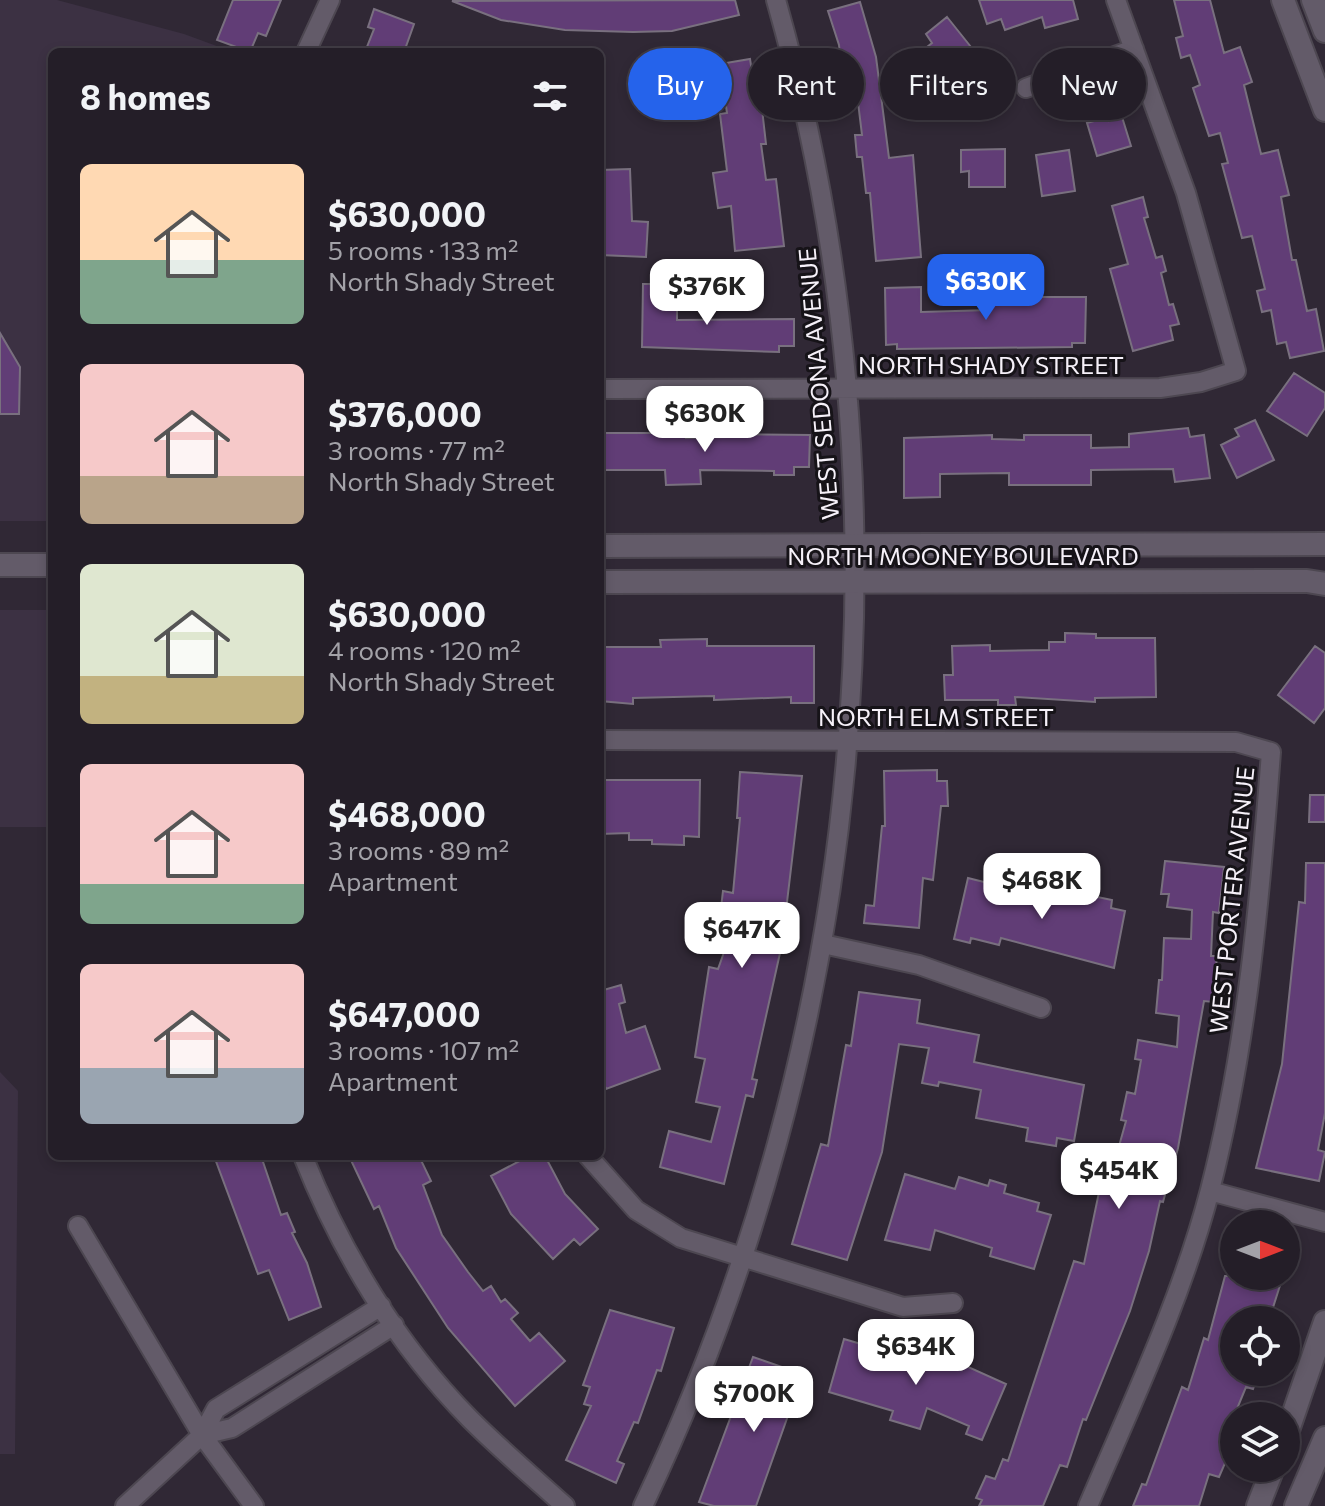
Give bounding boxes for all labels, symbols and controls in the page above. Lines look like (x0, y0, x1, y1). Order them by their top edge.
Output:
chip: Buy (628, 48, 732, 120)
chip: Rent (748, 48, 864, 120)
chip: Filters (880, 48, 1016, 120)
chip: New (1032, 48, 1146, 120)
icon: filters (528, 74, 572, 118)
text: 8 homes (80, 75, 211, 117)
text: $630,000 (328, 192, 486, 234)
icon: home (144, 196, 240, 292)
text: 5 rooms · 133 m² (328, 234, 518, 265)
street label: WEST SEDONA AVENUE (792, 247, 844, 521)
pin: $630K (930, 254, 1042, 322)
pin: $376K (651, 259, 763, 327)
text: $630K (945, 264, 1027, 295)
text: North Shady Street (328, 265, 555, 296)
text: $376K (668, 269, 746, 300)
street label: NORTH SHADY STREET (858, 350, 1124, 379)
pin: $630K (649, 386, 761, 454)
text: $376,000 (328, 392, 482, 434)
icon: home (144, 396, 240, 492)
text: $630K (664, 396, 746, 427)
text: 3 rooms · 77 m² (328, 434, 505, 465)
text: North Shady Street (328, 465, 555, 496)
street label: NORTH MOONEY BOULEVARD (787, 541, 1139, 570)
text: $630,000 (328, 592, 486, 634)
icon: home (144, 596, 240, 692)
text: 4 rooms · 120 m² (328, 634, 521, 665)
text: North Shady Street (328, 665, 555, 696)
street label: NORTH ELM STREET (818, 702, 1054, 731)
street label: WEST PORTER AVENUE (1203, 765, 1259, 1035)
text: $468,000 (328, 792, 486, 834)
icon: home (144, 796, 240, 892)
text: 3 rooms · 89 m² (328, 834, 509, 865)
pin: $468K (986, 853, 1098, 921)
text: $468K (1001, 863, 1083, 894)
text: Apartment (328, 865, 458, 896)
pin: $647K (686, 902, 798, 970)
text: $647K (703, 912, 781, 943)
text: $647,000 (328, 992, 481, 1034)
icon: home (144, 996, 240, 1092)
text: 3 rooms · 107 m² (328, 1034, 519, 1065)
text: Apartment (328, 1065, 458, 1096)
pin: $454K (1063, 1143, 1175, 1211)
text: $454K (1079, 1153, 1159, 1184)
north arrow (1220, 1210, 1300, 1290)
map controls (1220, 1210, 1300, 1482)
button: locate (1220, 1306, 1300, 1386)
pin: $634K (860, 1319, 972, 1387)
text: $634K (876, 1329, 956, 1360)
pin: $700K (698, 1366, 810, 1434)
text: $700K (713, 1376, 795, 1407)
button: layers (1220, 1402, 1300, 1482)

